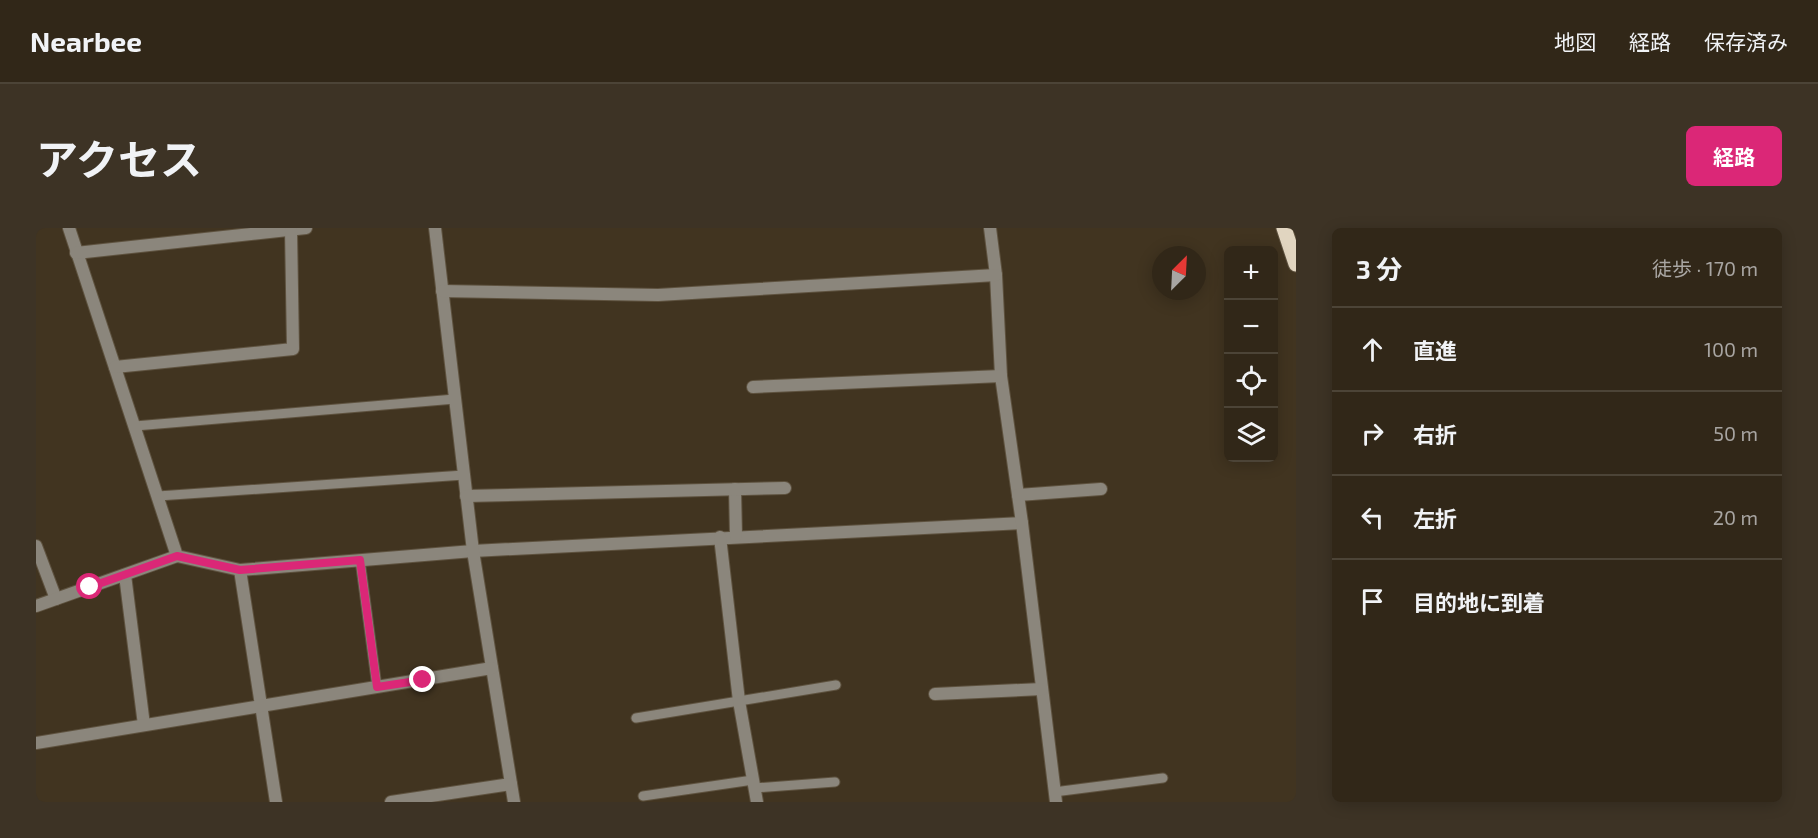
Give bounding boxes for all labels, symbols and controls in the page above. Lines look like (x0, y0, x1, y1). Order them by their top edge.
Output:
text: Nearbee (30, 24, 142, 58)
text: 地図 (1554, 29, 1596, 54)
text: 経路 (1629, 29, 1671, 54)
text: 保存済み (1704, 29, 1788, 54)
button: 経路 (1686, 126, 1782, 186)
text: アクセス (36, 133, 202, 183)
north arrow (1152, 246, 1206, 300)
map controls (1224, 246, 1278, 462)
button: + (1224, 246, 1278, 300)
text: 3 分 (1356, 253, 1402, 284)
text: 徒歩 · 170 m (1652, 256, 1758, 280)
button: − (1224, 300, 1278, 354)
icon: ahead (1356, 333, 1389, 366)
text: 直進 (1413, 337, 1457, 363)
text: 100 m (1704, 337, 1758, 361)
button: locate (1224, 354, 1278, 408)
button: layers (1224, 408, 1278, 462)
icon: right (1356, 417, 1389, 450)
text: 右折 (1413, 421, 1457, 447)
text: 50 m (1713, 421, 1758, 445)
icon: left (1356, 501, 1389, 534)
text: 左折 (1413, 505, 1457, 531)
text: 20 m (1713, 505, 1758, 529)
route start (76, 573, 102, 599)
icon: arrive (1356, 585, 1389, 618)
text: 目的地に到着 (1413, 589, 1545, 615)
route end (409, 666, 435, 692)

